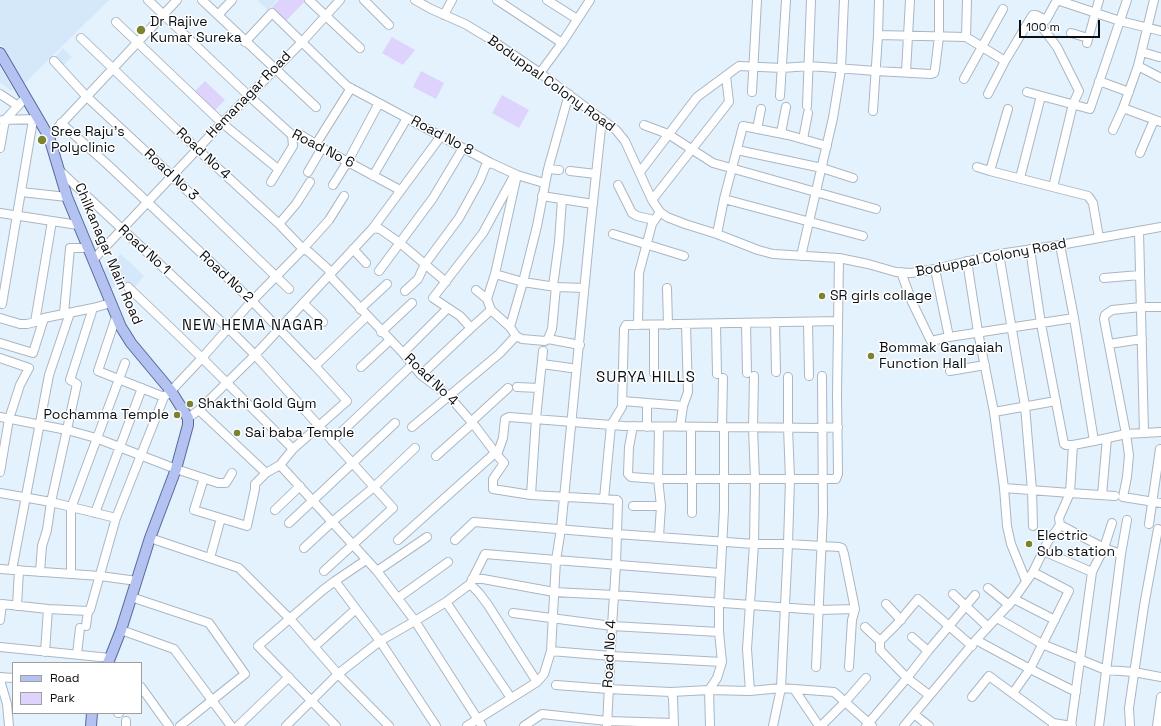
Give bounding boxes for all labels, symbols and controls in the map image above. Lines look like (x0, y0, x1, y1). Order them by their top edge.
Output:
scale bar (1021, 12, 1102, 38)
place label: Dr Rajive Kumar Sureka (150, 14, 242, 46)
text: 100 m (1026, 19, 1060, 35)
marker: Dr Rajive Kumar Sureka (135, 24, 147, 36)
street label: Boduppal Colony Road (484, 32, 618, 136)
street label: Hemanagar Road (203, 48, 295, 142)
street label: Road No 8 (408, 113, 476, 159)
place label: Sree Raju's Polyclinic (51, 124, 125, 156)
street label: Road No 4 (172, 125, 234, 183)
street label: Road No 6 (289, 126, 357, 172)
marker: Sree Raju's Polyclinic (36, 134, 48, 146)
street label: Road No 3 (140, 146, 202, 204)
street label: Chilkanagar Main Road (71, 181, 145, 327)
street label: Road No 1 (114, 222, 174, 278)
street label: Boduppal Colony Road (914, 235, 1068, 281)
street label: Road No 2 (195, 248, 257, 306)
place label: SR girls collage (830, 288, 932, 304)
marker: SR girls collage (817, 291, 827, 301)
district label: NEW HEMA NAGAR (182, 317, 324, 335)
place label: Bommak Gangaiah Function Hall (879, 340, 1003, 372)
street label: Road No 4 (401, 350, 461, 410)
marker: Bommak Gangaiah Function Hall (866, 351, 876, 361)
district label: SURYA HILLS (596, 369, 696, 387)
place label: Shakthi Gold Gym (198, 396, 317, 412)
marker: Shakthi Gold Gym (185, 399, 195, 409)
place label: Pochamma Temple (44, 407, 169, 423)
marker: Pochamma Temple (172, 410, 182, 420)
place label: Sai baba Temple (245, 425, 354, 441)
marker: Sai baba Temple (232, 428, 242, 438)
place label: Electric Sub station (1037, 528, 1115, 560)
marker: Electric Sub station (1024, 539, 1034, 549)
street label: Road No 4 (600, 619, 620, 689)
legend (12, 662, 142, 714)
text: Road (50, 670, 79, 686)
text: Park (50, 690, 75, 706)

